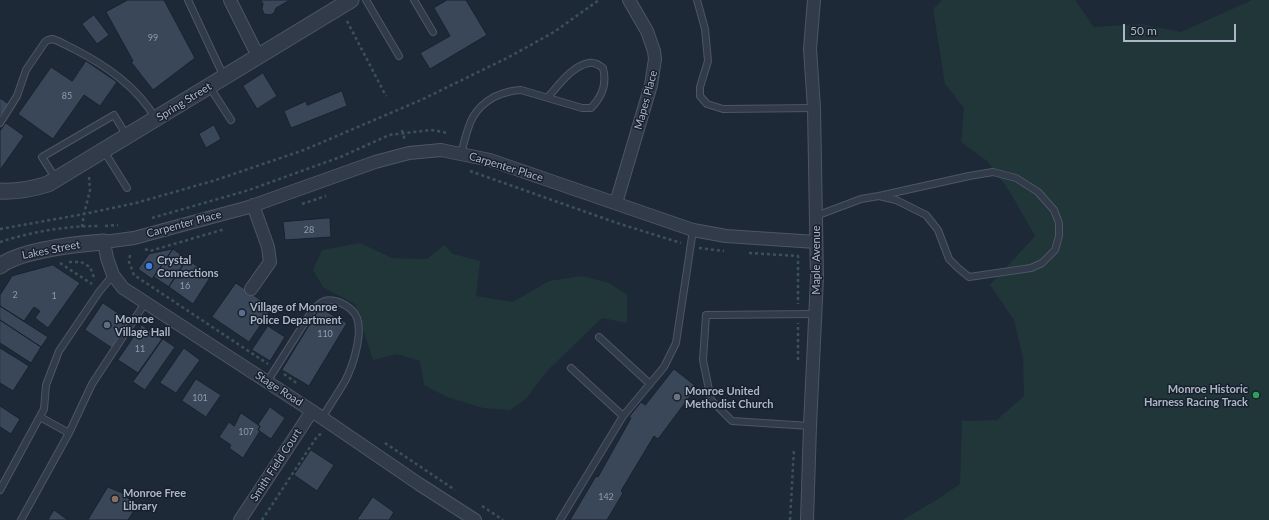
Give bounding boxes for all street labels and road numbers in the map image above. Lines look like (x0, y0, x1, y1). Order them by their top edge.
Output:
street label: Mapes Place (632, 69, 660, 131)
street label: Spring Street (154, 80, 214, 124)
street label: Carpenter Place (467, 149, 545, 185)
street label: Carpenter Place (145, 208, 223, 240)
street label: Maple Avenue (809, 225, 823, 295)
street label: Lakes Street (21, 238, 81, 262)
street label: Stage Road (253, 369, 305, 409)
street label: Smith Field Court (248, 426, 304, 504)

